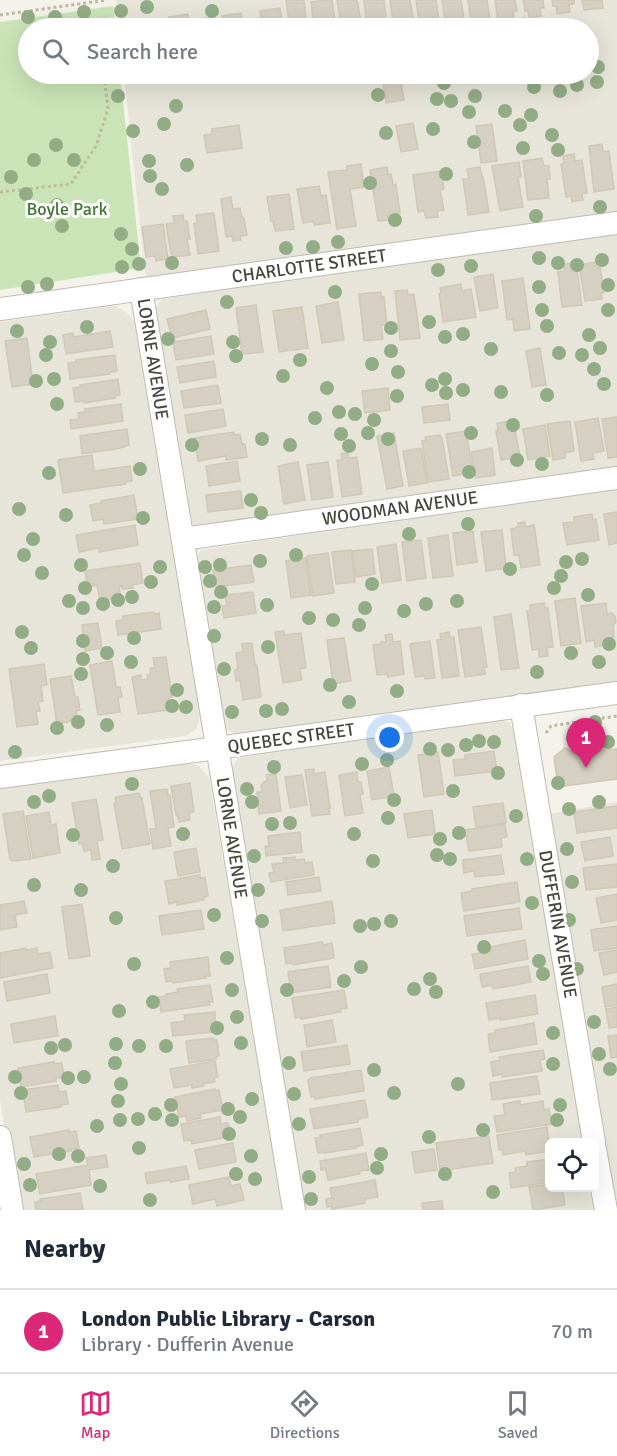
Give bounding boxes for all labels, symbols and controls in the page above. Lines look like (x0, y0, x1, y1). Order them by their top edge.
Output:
search box (18, 18, 599, 84)
icon: search (39, 35, 72, 68)
text: Search here (87, 38, 198, 65)
park label: Boyle Park (26, 198, 108, 220)
street label: CHARLOTTE STREET (230, 244, 388, 288)
street label: LORNE AVENUE (133, 297, 173, 421)
street label: WOODMAN AVENUE (321, 486, 479, 530)
street label: QUEBEC STREET (226, 718, 356, 758)
pin: 1 (566, 718, 606, 768)
your location (375, 723, 404, 752)
street label: LORNE AVENUE (212, 776, 252, 900)
street label: DUFFERIN AVENUE (534, 848, 582, 1000)
map controls (545, 1138, 599, 1192)
button: locate (545, 1138, 599, 1192)
text: Nearby (24, 1233, 105, 1265)
text: London Public Library - Carson (81, 1305, 375, 1332)
text: 1 (38, 1319, 49, 1344)
text: 70 m (551, 1319, 593, 1344)
text: Library · Dufferin Avenue (81, 1332, 294, 1357)
tab: Map (79, 1387, 112, 1443)
tab: Directions (270, 1387, 340, 1443)
tab: Saved (498, 1387, 538, 1443)

